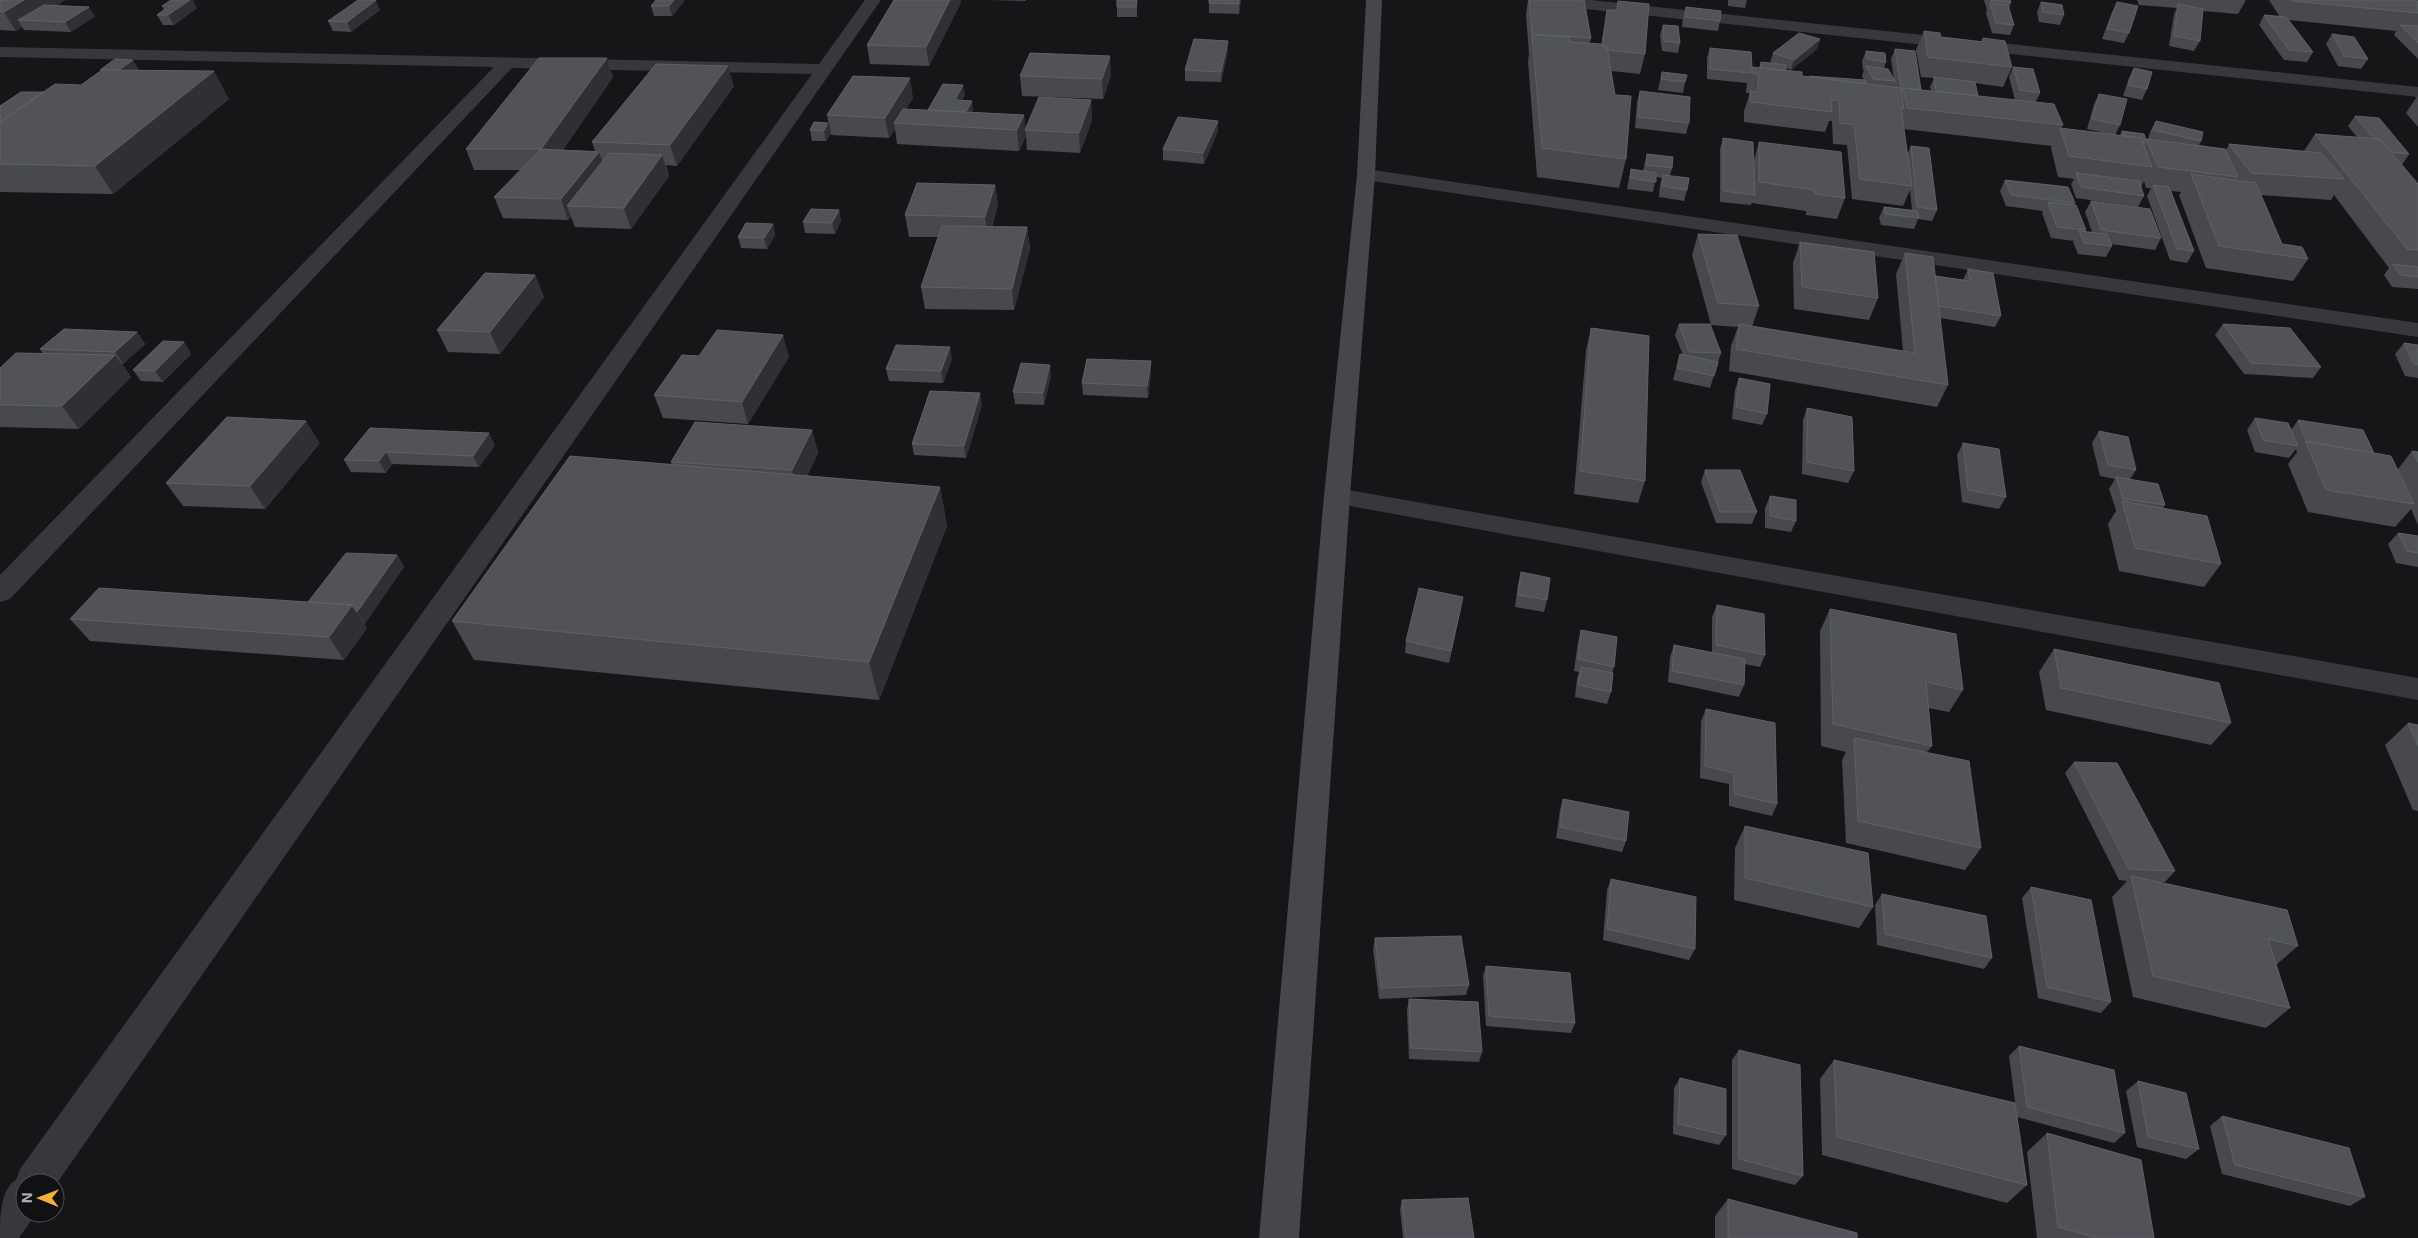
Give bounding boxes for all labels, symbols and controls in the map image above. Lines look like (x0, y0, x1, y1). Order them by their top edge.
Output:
north arrow (15, 1173, 65, 1223)
text: N (18, 1192, 35, 1203)

